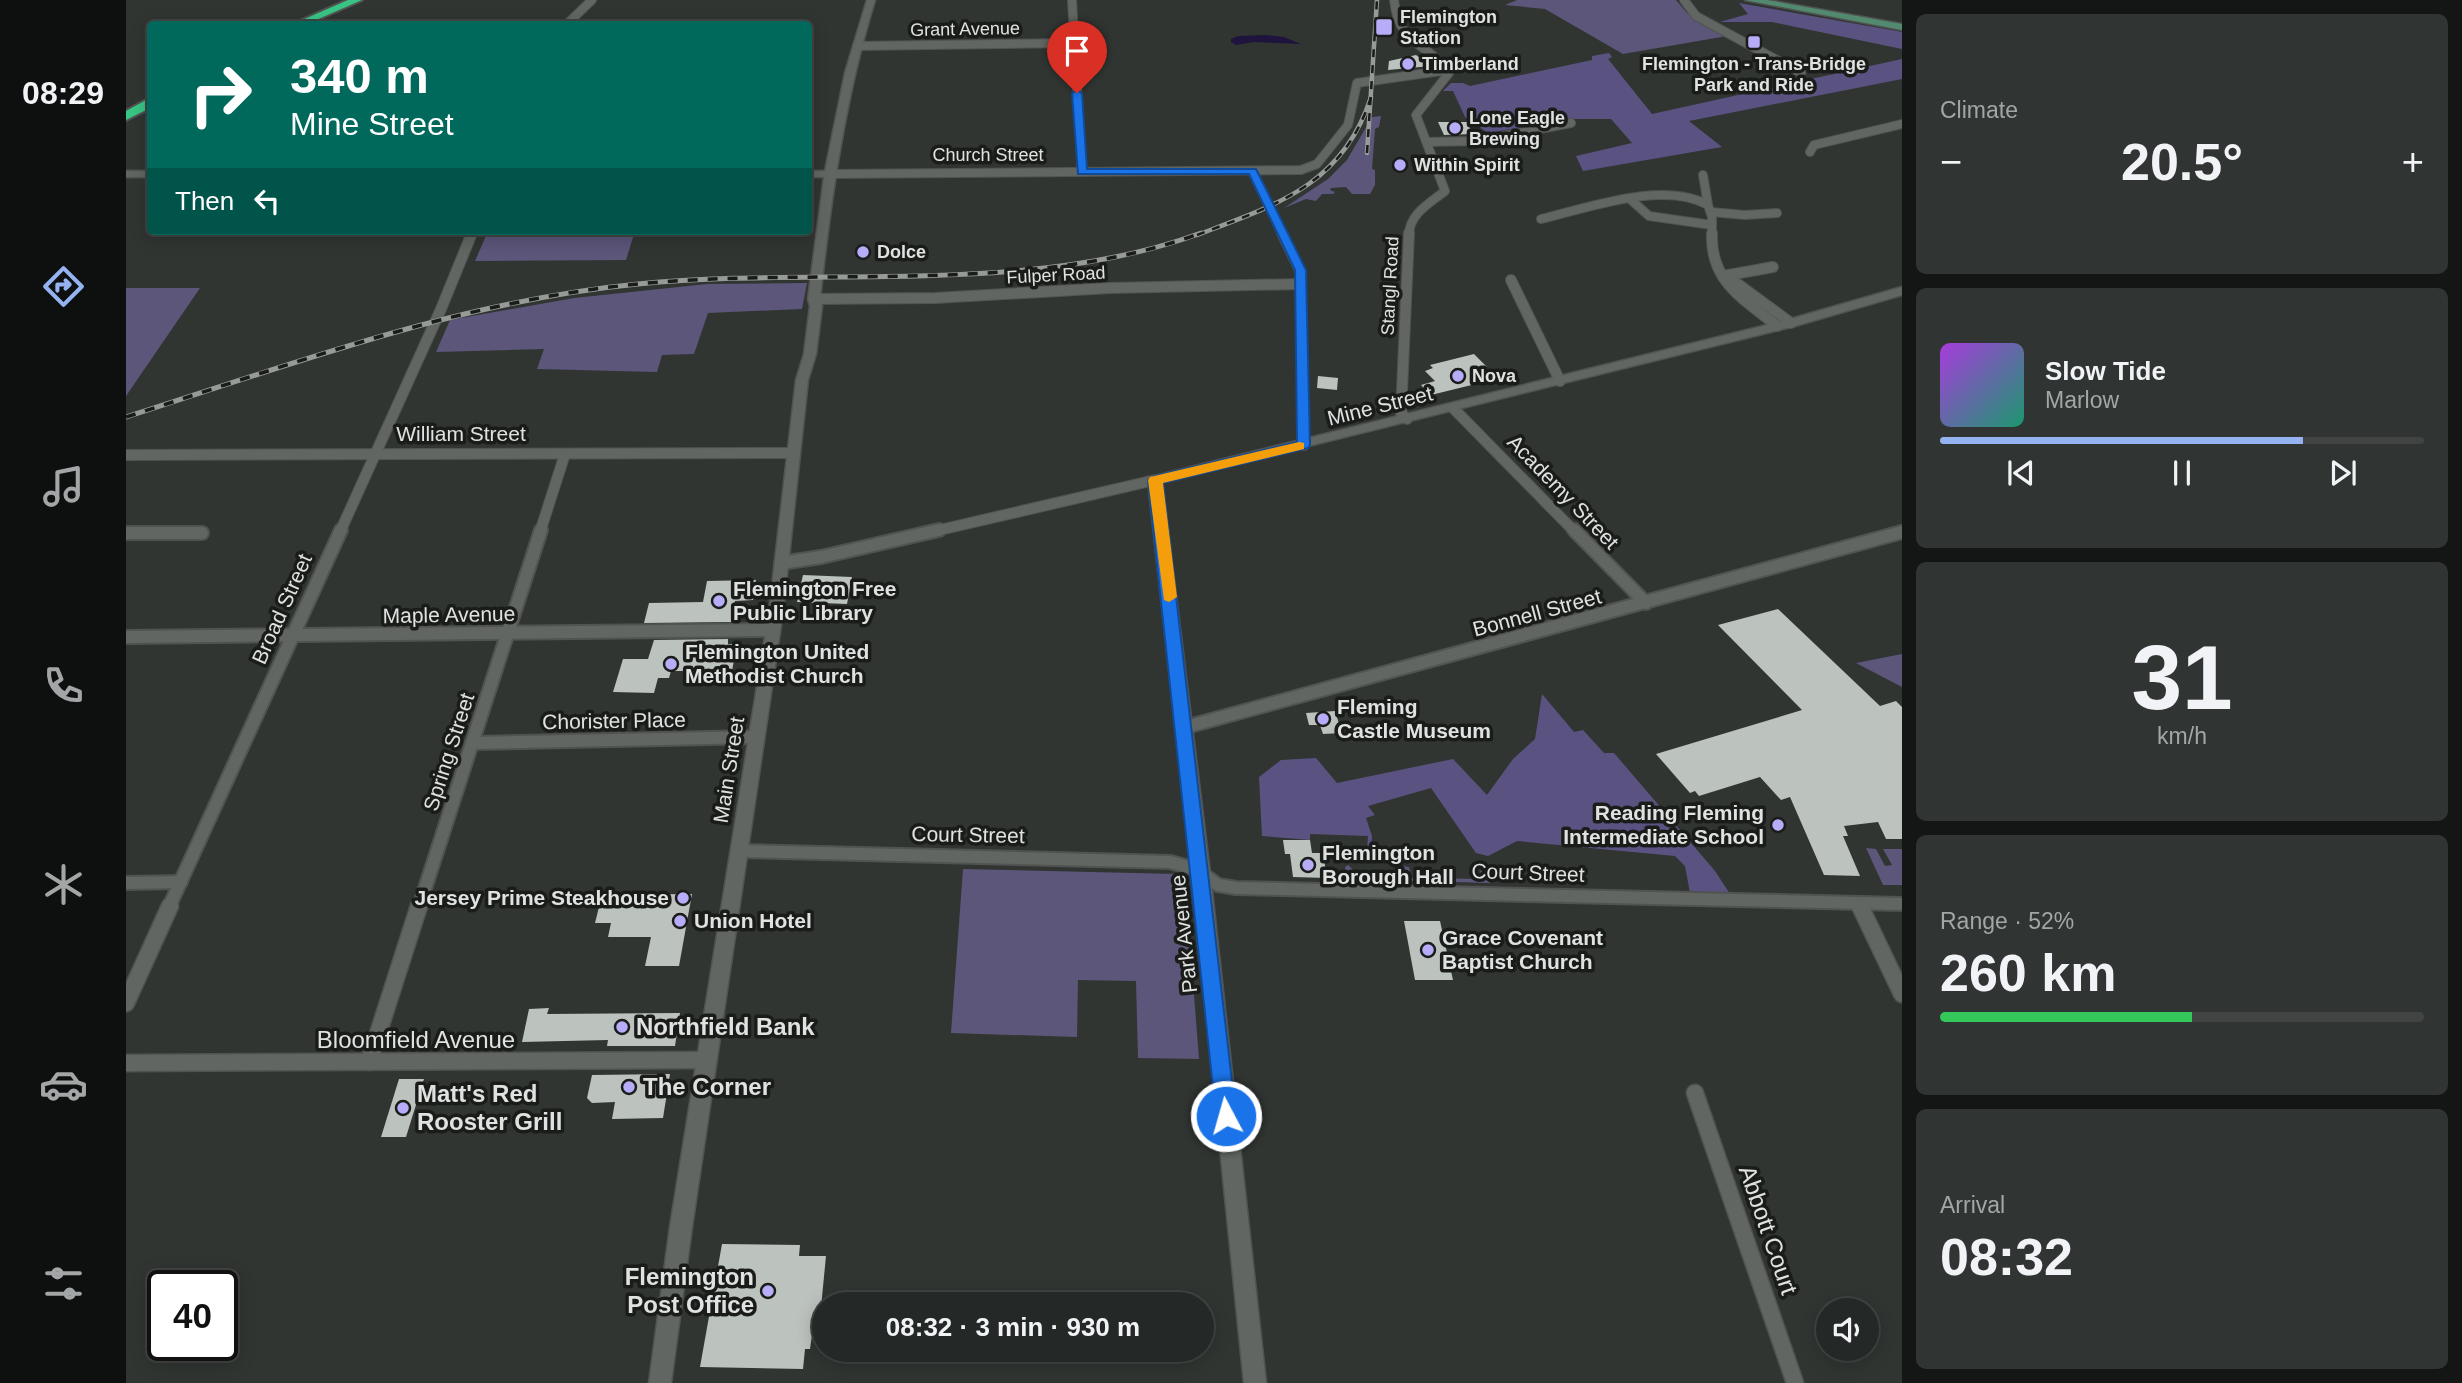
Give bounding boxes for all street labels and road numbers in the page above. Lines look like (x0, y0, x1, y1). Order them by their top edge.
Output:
street label: Grant Avenue (910, 18, 1020, 40)
street label: Church Street (932, 145, 1044, 165)
street label: Stangl Road (1377, 236, 1403, 336)
street label: Fulper Road (1006, 262, 1106, 288)
street label: Mine Street (1325, 381, 1435, 430)
street label: William Street (396, 422, 526, 445)
street label: Academy Street (1503, 430, 1624, 553)
street label: Broad Street (247, 550, 316, 667)
street label: Bonnell Street (1470, 584, 1604, 641)
street label: Maple Avenue (382, 602, 516, 627)
street label: Spring Street (419, 690, 478, 814)
street label: Chorister Place (542, 708, 686, 733)
street label: Main Street (709, 715, 748, 825)
street label: Court Street (911, 822, 1025, 847)
street label: Court Street (1471, 859, 1585, 886)
street label: Park Avenue (1166, 874, 1201, 994)
street label: Bloomfield Avenue (317, 1026, 515, 1053)
street label: Abbott Court (1734, 1162, 1803, 1298)

